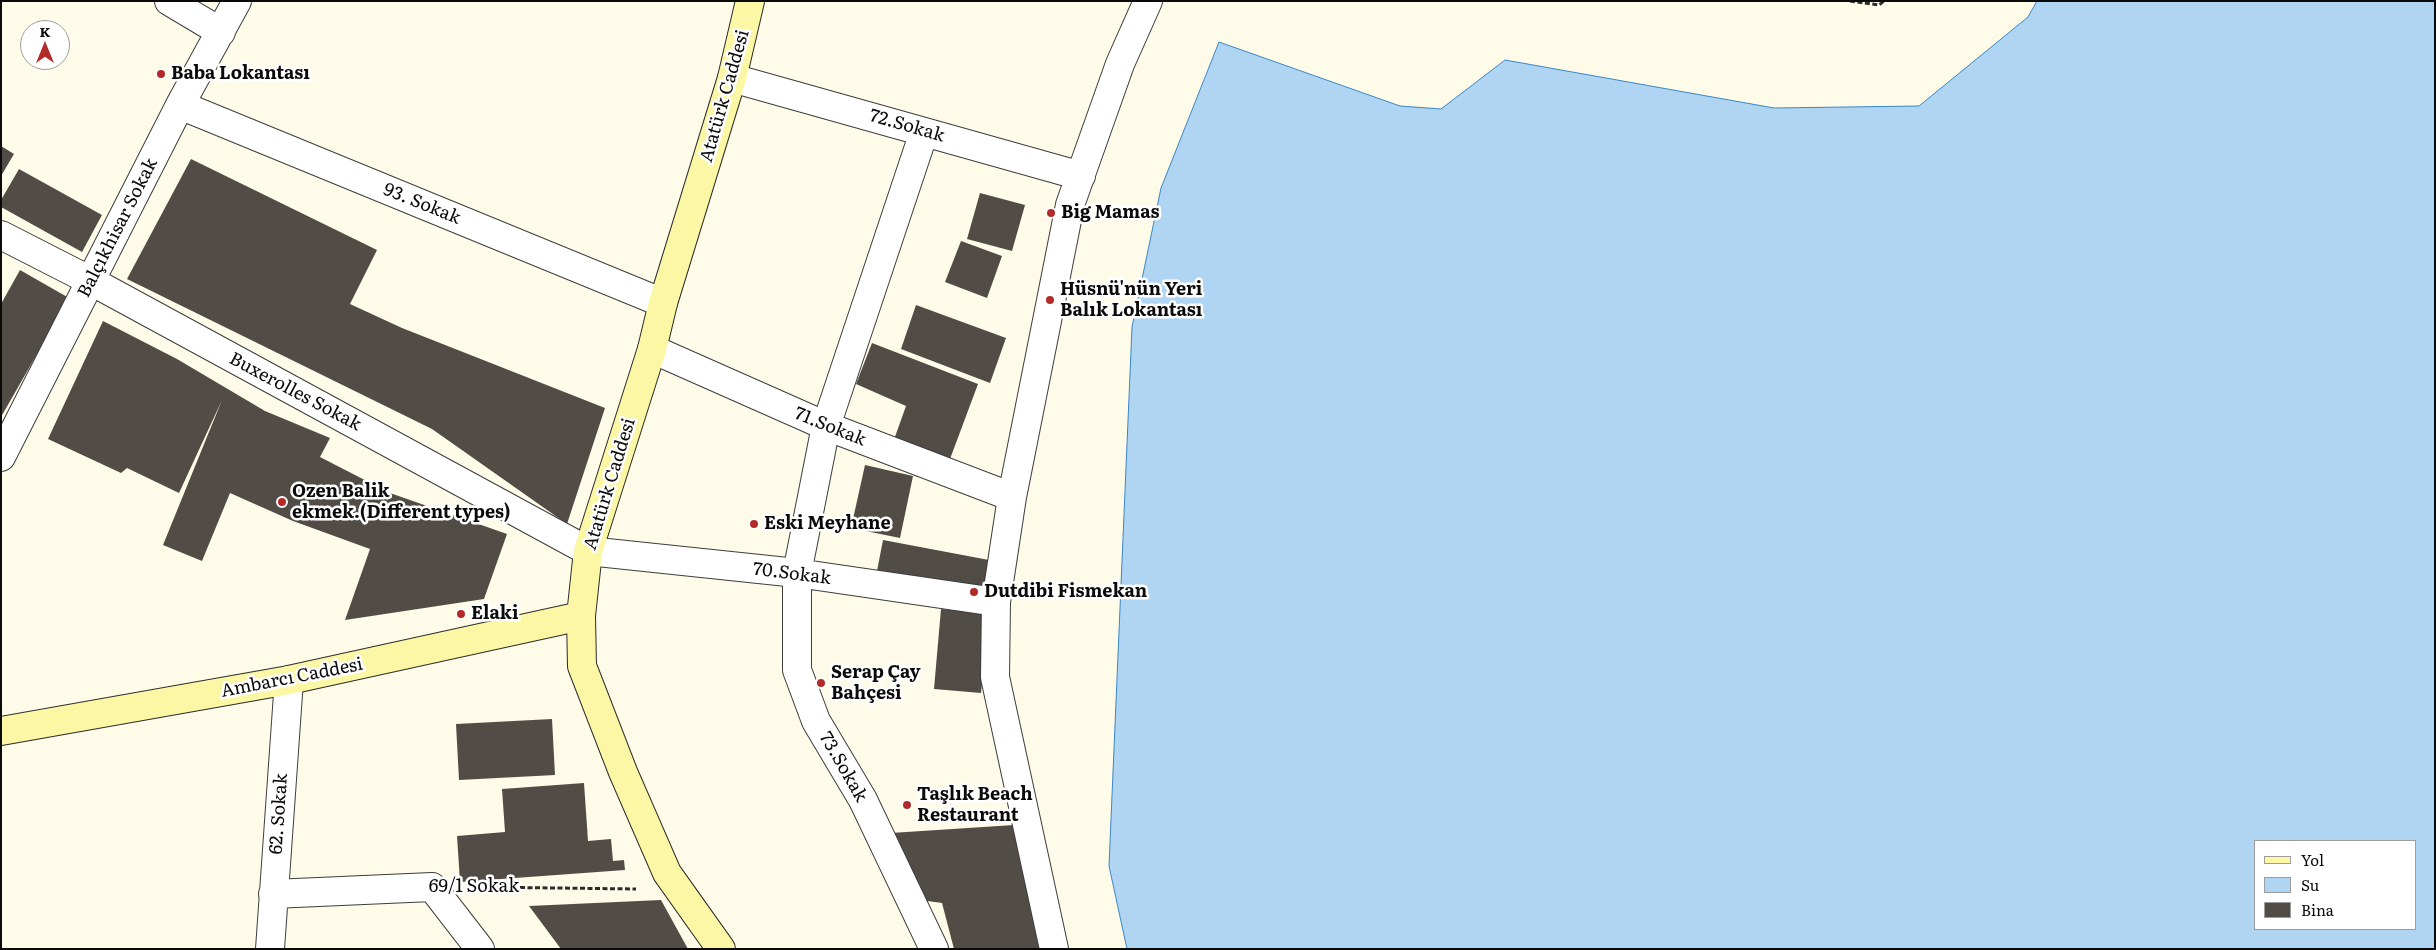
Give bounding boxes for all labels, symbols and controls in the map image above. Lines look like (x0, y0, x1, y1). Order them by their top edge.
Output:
north arrow (20, 20, 70, 70)
text: K (40, 21, 50, 41)
street label: Atatürk Caddesi (696, 27, 754, 165)
place label: Baba Lokantası (171, 63, 310, 85)
marker: Baba Lokantası (155, 68, 167, 80)
street label: 72.Sokak (867, 105, 947, 147)
street label: Balçıkhisar Sokak (73, 155, 163, 301)
street label: 93. Sokak (380, 179, 464, 229)
place label: Big Mamas (1061, 202, 1159, 224)
marker: Big Mamas (1045, 207, 1057, 219)
place label: Hüsnü'nün Yeri Balık Lokantası (1060, 279, 1202, 322)
marker: Hüsnü'nün Yeri Balık Lokantası (1044, 294, 1056, 306)
street label: Buxerolles Sokak (225, 348, 365, 436)
street label: 71.Sokak (791, 403, 869, 451)
street label: Atatürk Caddesi (580, 415, 640, 553)
place label: Ozen Balik ekmek.(Different types) (292, 481, 510, 524)
marker: Ozen Balik ekmek.(Different types) (276, 496, 288, 508)
place label: Eski Meyhane (764, 513, 891, 535)
marker: Eski Meyhane (748, 518, 760, 530)
street label: 70.Sokak (752, 559, 832, 589)
place label: Dutdibi Fismekan (984, 581, 1147, 603)
marker: Dutdibi Fismekan (968, 586, 980, 598)
place label: Elaki (471, 603, 519, 625)
marker: Elaki (455, 608, 467, 620)
street label: Ambarcı Caddesi (219, 654, 365, 702)
place label: Serap Çay Bahçesi (831, 662, 921, 704)
marker: Serap Çay Bahçesi (815, 677, 827, 689)
street label: 73.Sokak (814, 728, 872, 806)
street label: 62. Sokak (265, 773, 293, 855)
place label: Taşlık Beach Restaurant (917, 784, 1033, 826)
marker: Taşlık Beach Restaurant (901, 799, 913, 811)
legend (2254, 840, 2416, 930)
text: Yol (2301, 848, 2324, 871)
text: Su (2301, 873, 2319, 896)
street label: 69/1 Sokak (429, 876, 519, 898)
text: Bina (2301, 898, 2334, 921)

